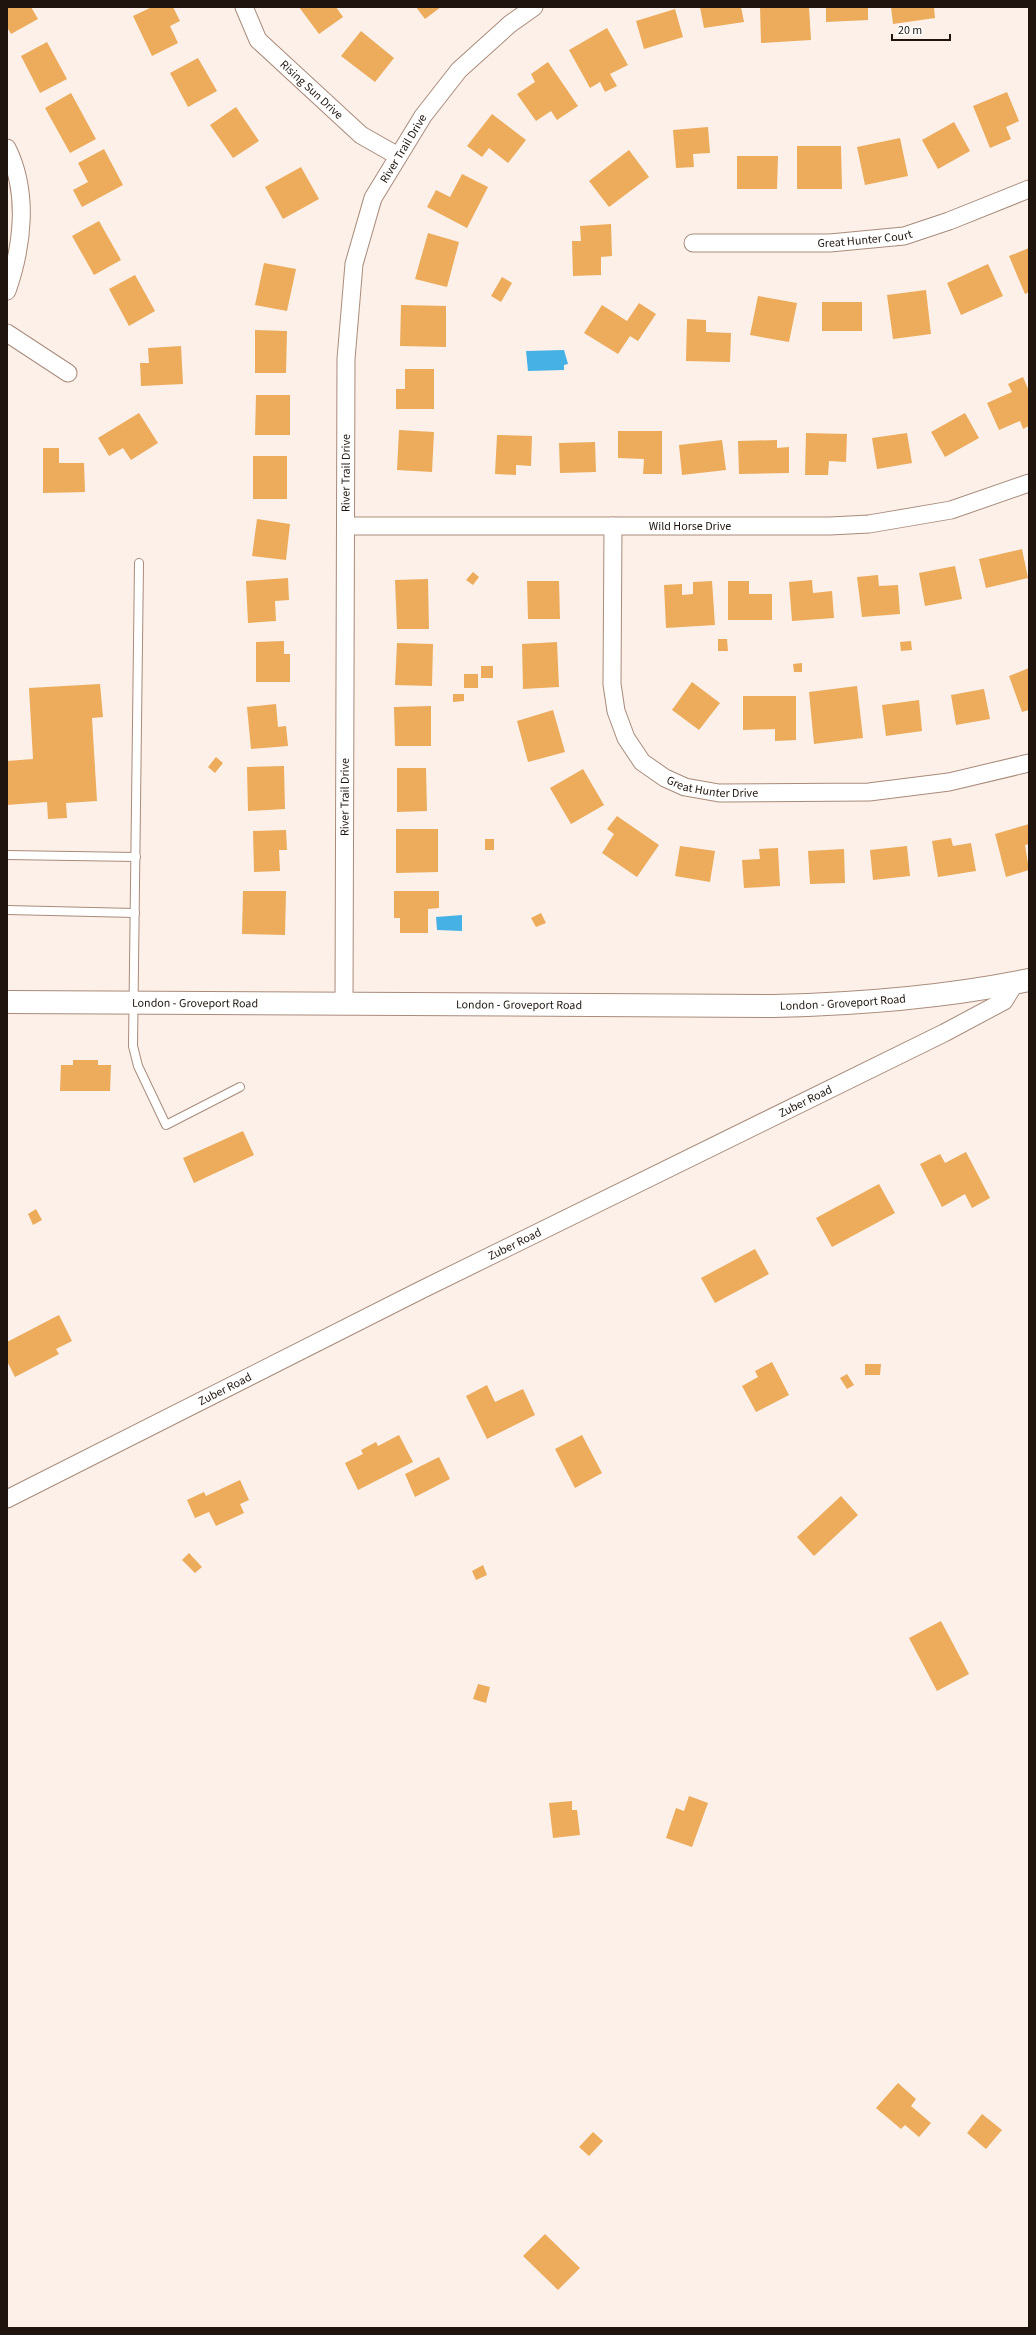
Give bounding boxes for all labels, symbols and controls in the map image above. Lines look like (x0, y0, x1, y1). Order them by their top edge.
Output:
scale bar (892, 16, 950, 42)
text: 20 m (898, 22, 922, 39)
street label: Rising Sun Drive (276, 56, 347, 124)
street label: River Trail Drive (376, 111, 431, 187)
street label: Great Hunter Court (817, 226, 915, 252)
street label: River Trail Drive (338, 434, 355, 512)
street label: Wild Horse Drive (649, 518, 731, 535)
street label: River Trail Drive (337, 758, 354, 836)
street label: Great Hunter Drive (664, 772, 758, 802)
street label: London - Groveport Road (780, 990, 907, 1015)
street label: London - Groveport Road (132, 995, 258, 1012)
street label: London - Groveport Road (456, 996, 582, 1014)
street label: Zuber Road (776, 1081, 835, 1122)
street label: Zuber Road (485, 1224, 544, 1265)
street label: Zuber Road (195, 1369, 255, 1410)

